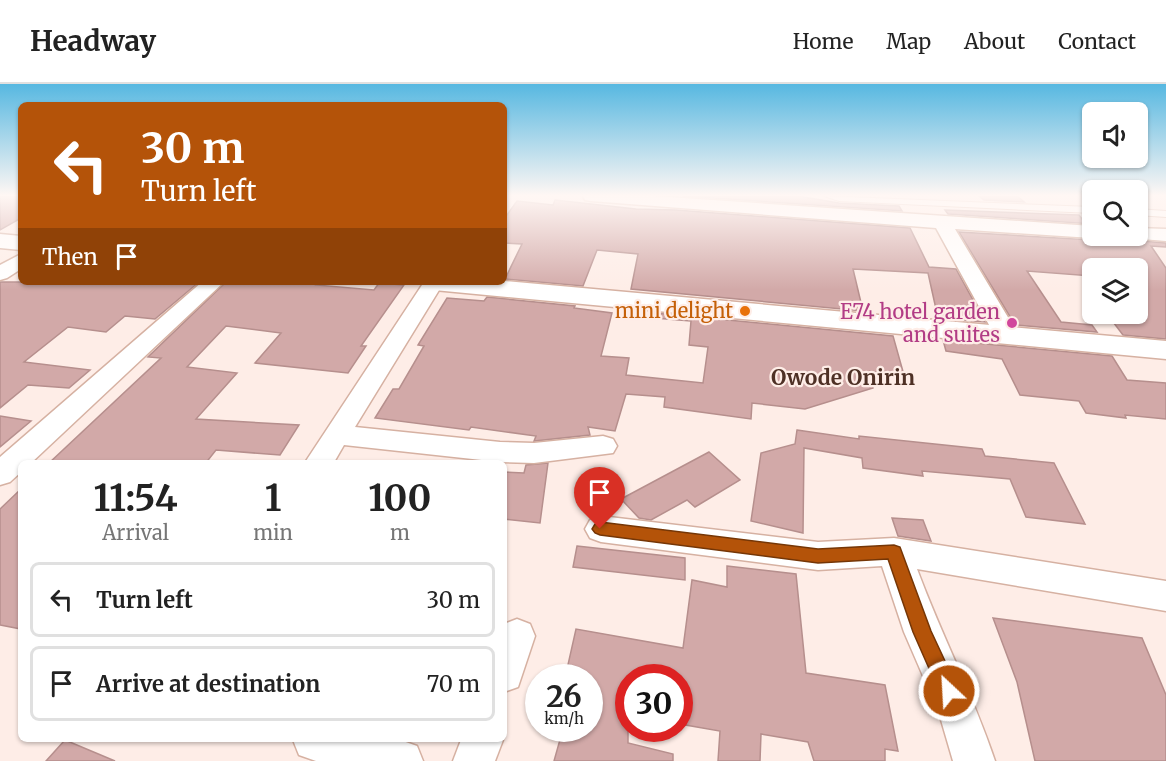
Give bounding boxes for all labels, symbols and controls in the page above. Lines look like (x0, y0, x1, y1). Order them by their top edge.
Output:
text: Headway (30, 23, 156, 59)
text: Home (793, 28, 853, 55)
text: Map (886, 28, 931, 55)
text: About (964, 28, 1025, 55)
text: Contact (1058, 28, 1136, 55)
map controls (1082, 102, 1148, 324)
button: sound (1082, 102, 1148, 168)
text: 30 m (141, 122, 245, 174)
icon: left (42, 126, 120, 204)
text: Turn left (141, 174, 256, 208)
button: search (1082, 180, 1148, 246)
icon: arrive (110, 240, 143, 273)
text: Then (42, 243, 98, 271)
button: layers (1082, 258, 1148, 324)
place label: mini delight (615, 298, 733, 323)
place label: E74 hotel garden and suites (840, 299, 1000, 347)
marker: mini delight (738, 304, 752, 318)
marker: E74 hotel garden and suites (1005, 316, 1019, 330)
district label: Owode Onirin (771, 364, 915, 391)
pin (574, 467, 625, 529)
text: 11:54 (94, 476, 178, 521)
text: 1 (265, 476, 281, 521)
text: 100 (368, 476, 431, 521)
icon: arrive (583, 476, 616, 509)
text: Arrival (102, 520, 169, 545)
text: min (253, 520, 293, 545)
text: m (390, 520, 410, 545)
icon: left (45, 583, 78, 616)
text: Turn left (96, 586, 193, 614)
text: 30 m (426, 586, 480, 614)
position arrow (917, 659, 981, 723)
speed limit sign: 30 (615, 664, 693, 742)
icon: arrive (45, 667, 78, 700)
text: Arrive at destination (96, 670, 320, 698)
text: 70 m (427, 670, 480, 698)
text: 26 (546, 677, 582, 715)
text: km/h (544, 709, 584, 728)

